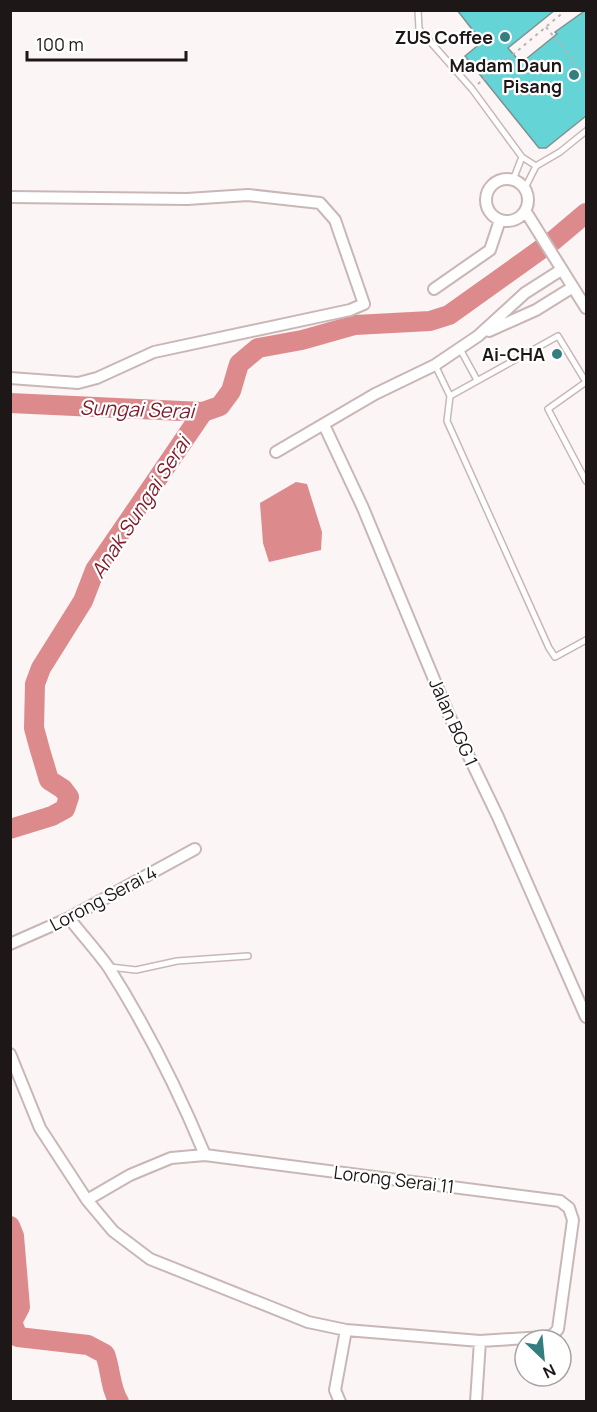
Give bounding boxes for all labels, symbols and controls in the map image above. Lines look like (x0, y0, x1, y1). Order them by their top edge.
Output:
scale bar (27, 24, 186, 62)
place label: ZUS Coffee (395, 25, 493, 49)
marker: ZUS Coffee (498, 30, 512, 44)
text: 100 m (36, 32, 84, 56)
place label: Madam Daun Pisang (449, 53, 562, 98)
marker: Madam Daun Pisang (567, 68, 581, 82)
place label: Ai-CHA (482, 342, 545, 366)
marker: Ai-CHA (550, 347, 564, 361)
water label: Sungai Serai (79, 394, 197, 425)
water label: Anak Sungai Serai (84, 429, 197, 583)
street label: Jalan BGG 1 (424, 674, 484, 770)
street label: Lorong Serai 4 (45, 860, 161, 936)
street label: Lorong Serai 11 (332, 1160, 456, 1198)
north arrow (513, 1328, 573, 1388)
text: N (540, 1359, 560, 1384)

